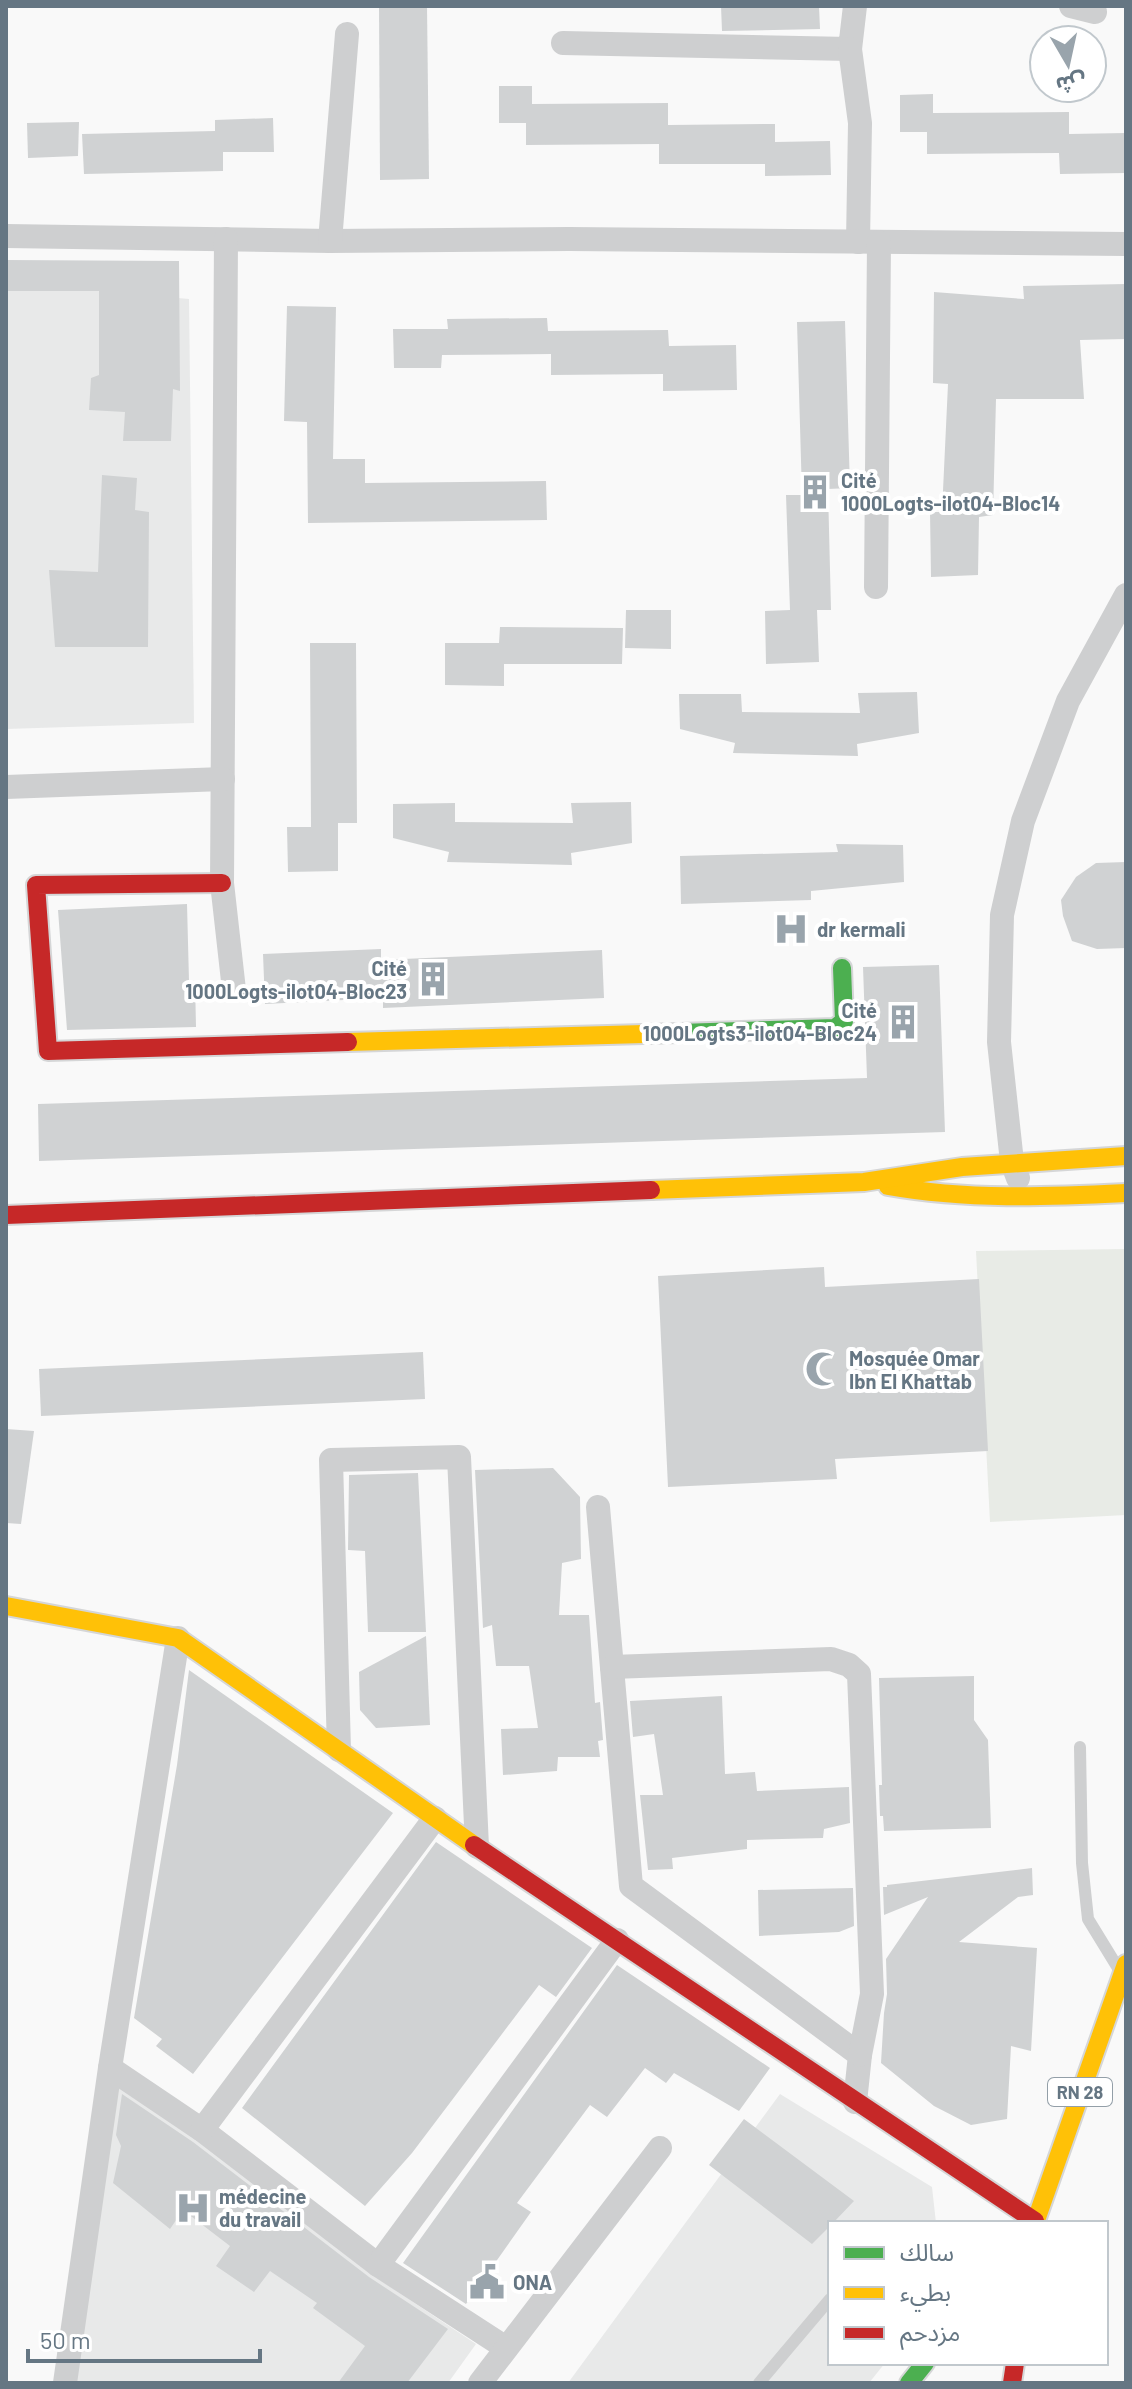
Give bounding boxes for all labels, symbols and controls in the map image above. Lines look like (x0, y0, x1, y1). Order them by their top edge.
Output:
north arrow (1028, 24, 1108, 104)
text: ش (1054, 69, 1088, 100)
place label: Cité 1000Logts-ilot04-Bloc14 (841, 468, 1060, 515)
building icon: Cité 1000Logts-ilot04-Bloc14 (796, 473, 834, 511)
hospital icon: dr kermali (772, 910, 810, 948)
place label: dr kermali (817, 917, 906, 941)
place label: Cité 1000Logts-ilot04-Bloc23 (185, 956, 407, 1003)
building icon: Cité 1000Logts-ilot04-Bloc23 (414, 960, 452, 998)
place label: Cité 1000Logts3-ilot04-Bloc24 (643, 998, 877, 1045)
building icon: Cité 1000Logts3-ilot04-Bloc24 (884, 1003, 922, 1041)
place label: Mosquée Omar Ibn El Khattab (849, 1346, 980, 1393)
mosque icon: Mosquée Omar Ibn El Khattab (804, 1350, 842, 1388)
road number: RN 28 (1048, 2078, 1112, 2106)
place label: médecine du travail (219, 2184, 306, 2231)
hospital icon: médecine du travail (174, 2189, 212, 2227)
legend (828, 2221, 1108, 2365)
text: سالك (900, 2237, 954, 2266)
public building icon: ONA (468, 2263, 506, 2301)
place label: ONA (513, 2270, 552, 2294)
text: بطيء (900, 2277, 951, 2312)
scale bar (28, 2313, 260, 2363)
text: مزدحم (900, 2317, 960, 2350)
text: 50 m (40, 2325, 91, 2354)

